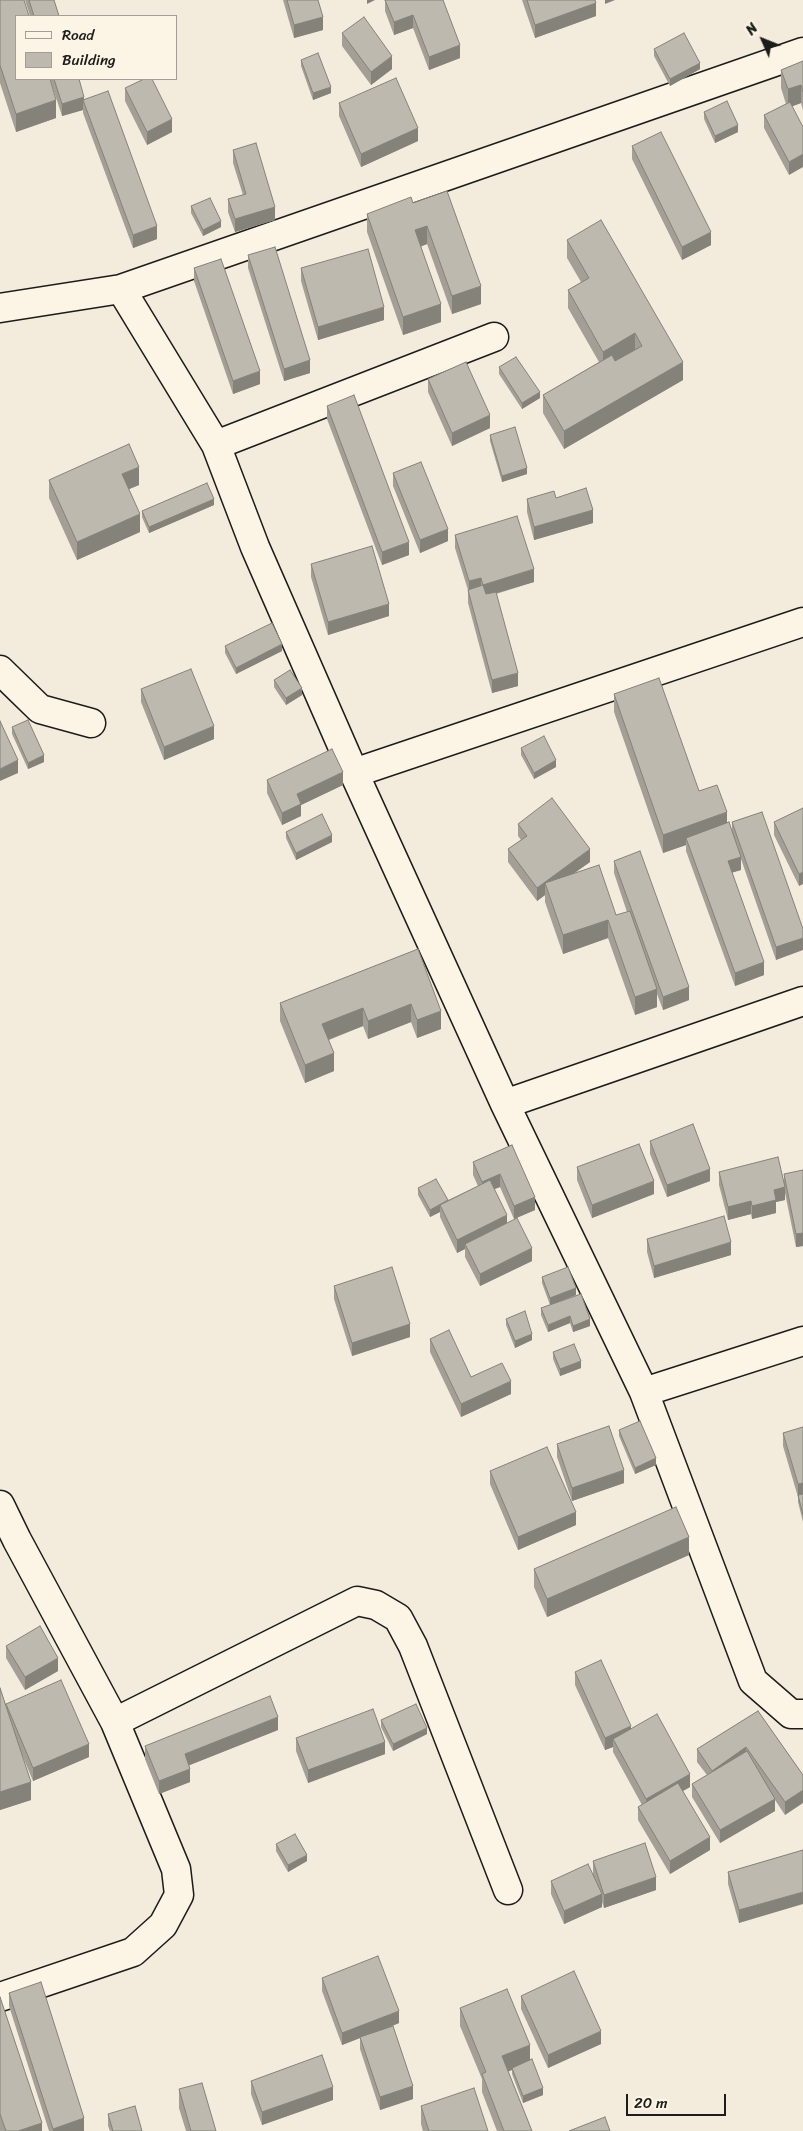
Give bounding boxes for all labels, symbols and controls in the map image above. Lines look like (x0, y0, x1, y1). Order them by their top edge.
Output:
legend (15, 15, 178, 80)
north arrow (738, 15, 788, 65)
text: N (739, 17, 764, 41)
text: Road (62, 22, 94, 48)
text: Building (62, 47, 116, 73)
scale bar (628, 2084, 728, 2116)
text: 20 m (634, 2090, 668, 2116)

